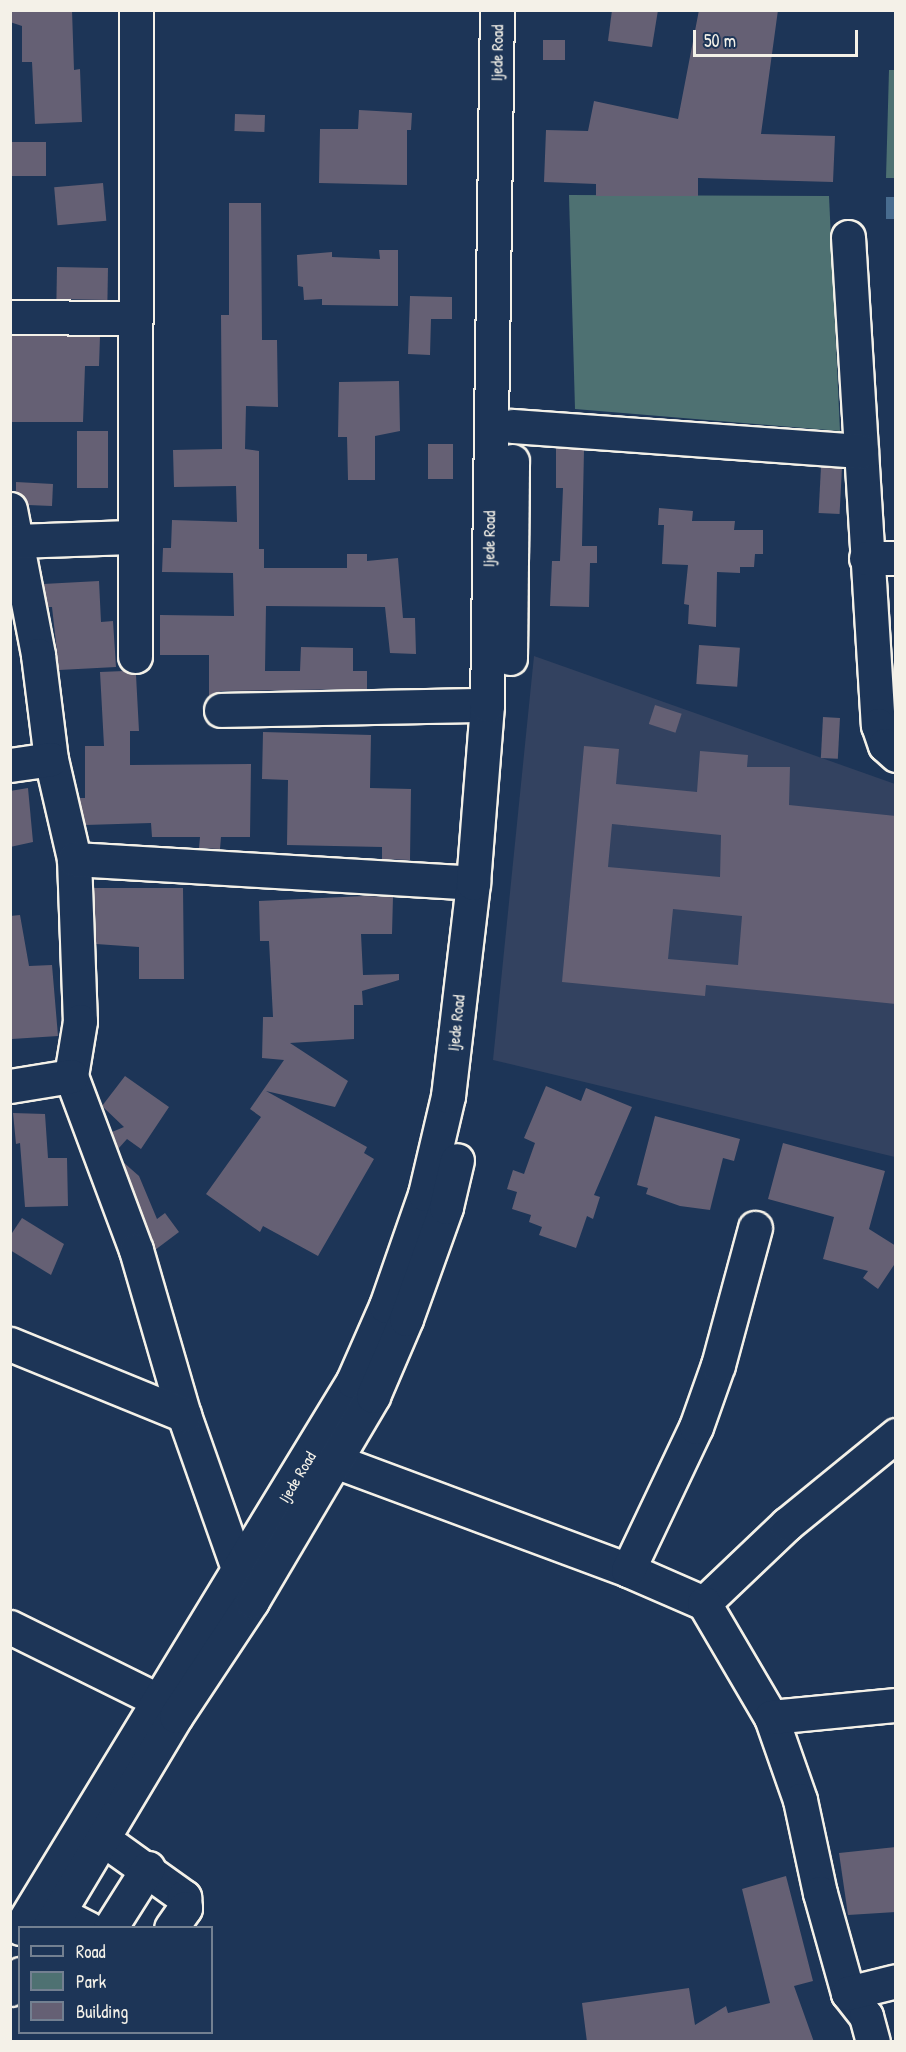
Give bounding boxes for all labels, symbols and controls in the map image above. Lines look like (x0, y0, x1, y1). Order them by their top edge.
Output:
scale bar (696, 18, 861, 56)
street label: Ijede Road (487, 25, 507, 81)
text: 50 m (704, 28, 736, 53)
street label: Ijede Road (479, 511, 499, 567)
street label: Ijede Road (444, 994, 468, 1052)
street label: Ijede Road (274, 1448, 320, 1506)
legend (18, 1926, 213, 2034)
text: Road (76, 1939, 106, 1964)
text: Park (76, 1969, 106, 1994)
text: Building (76, 1999, 128, 2024)

